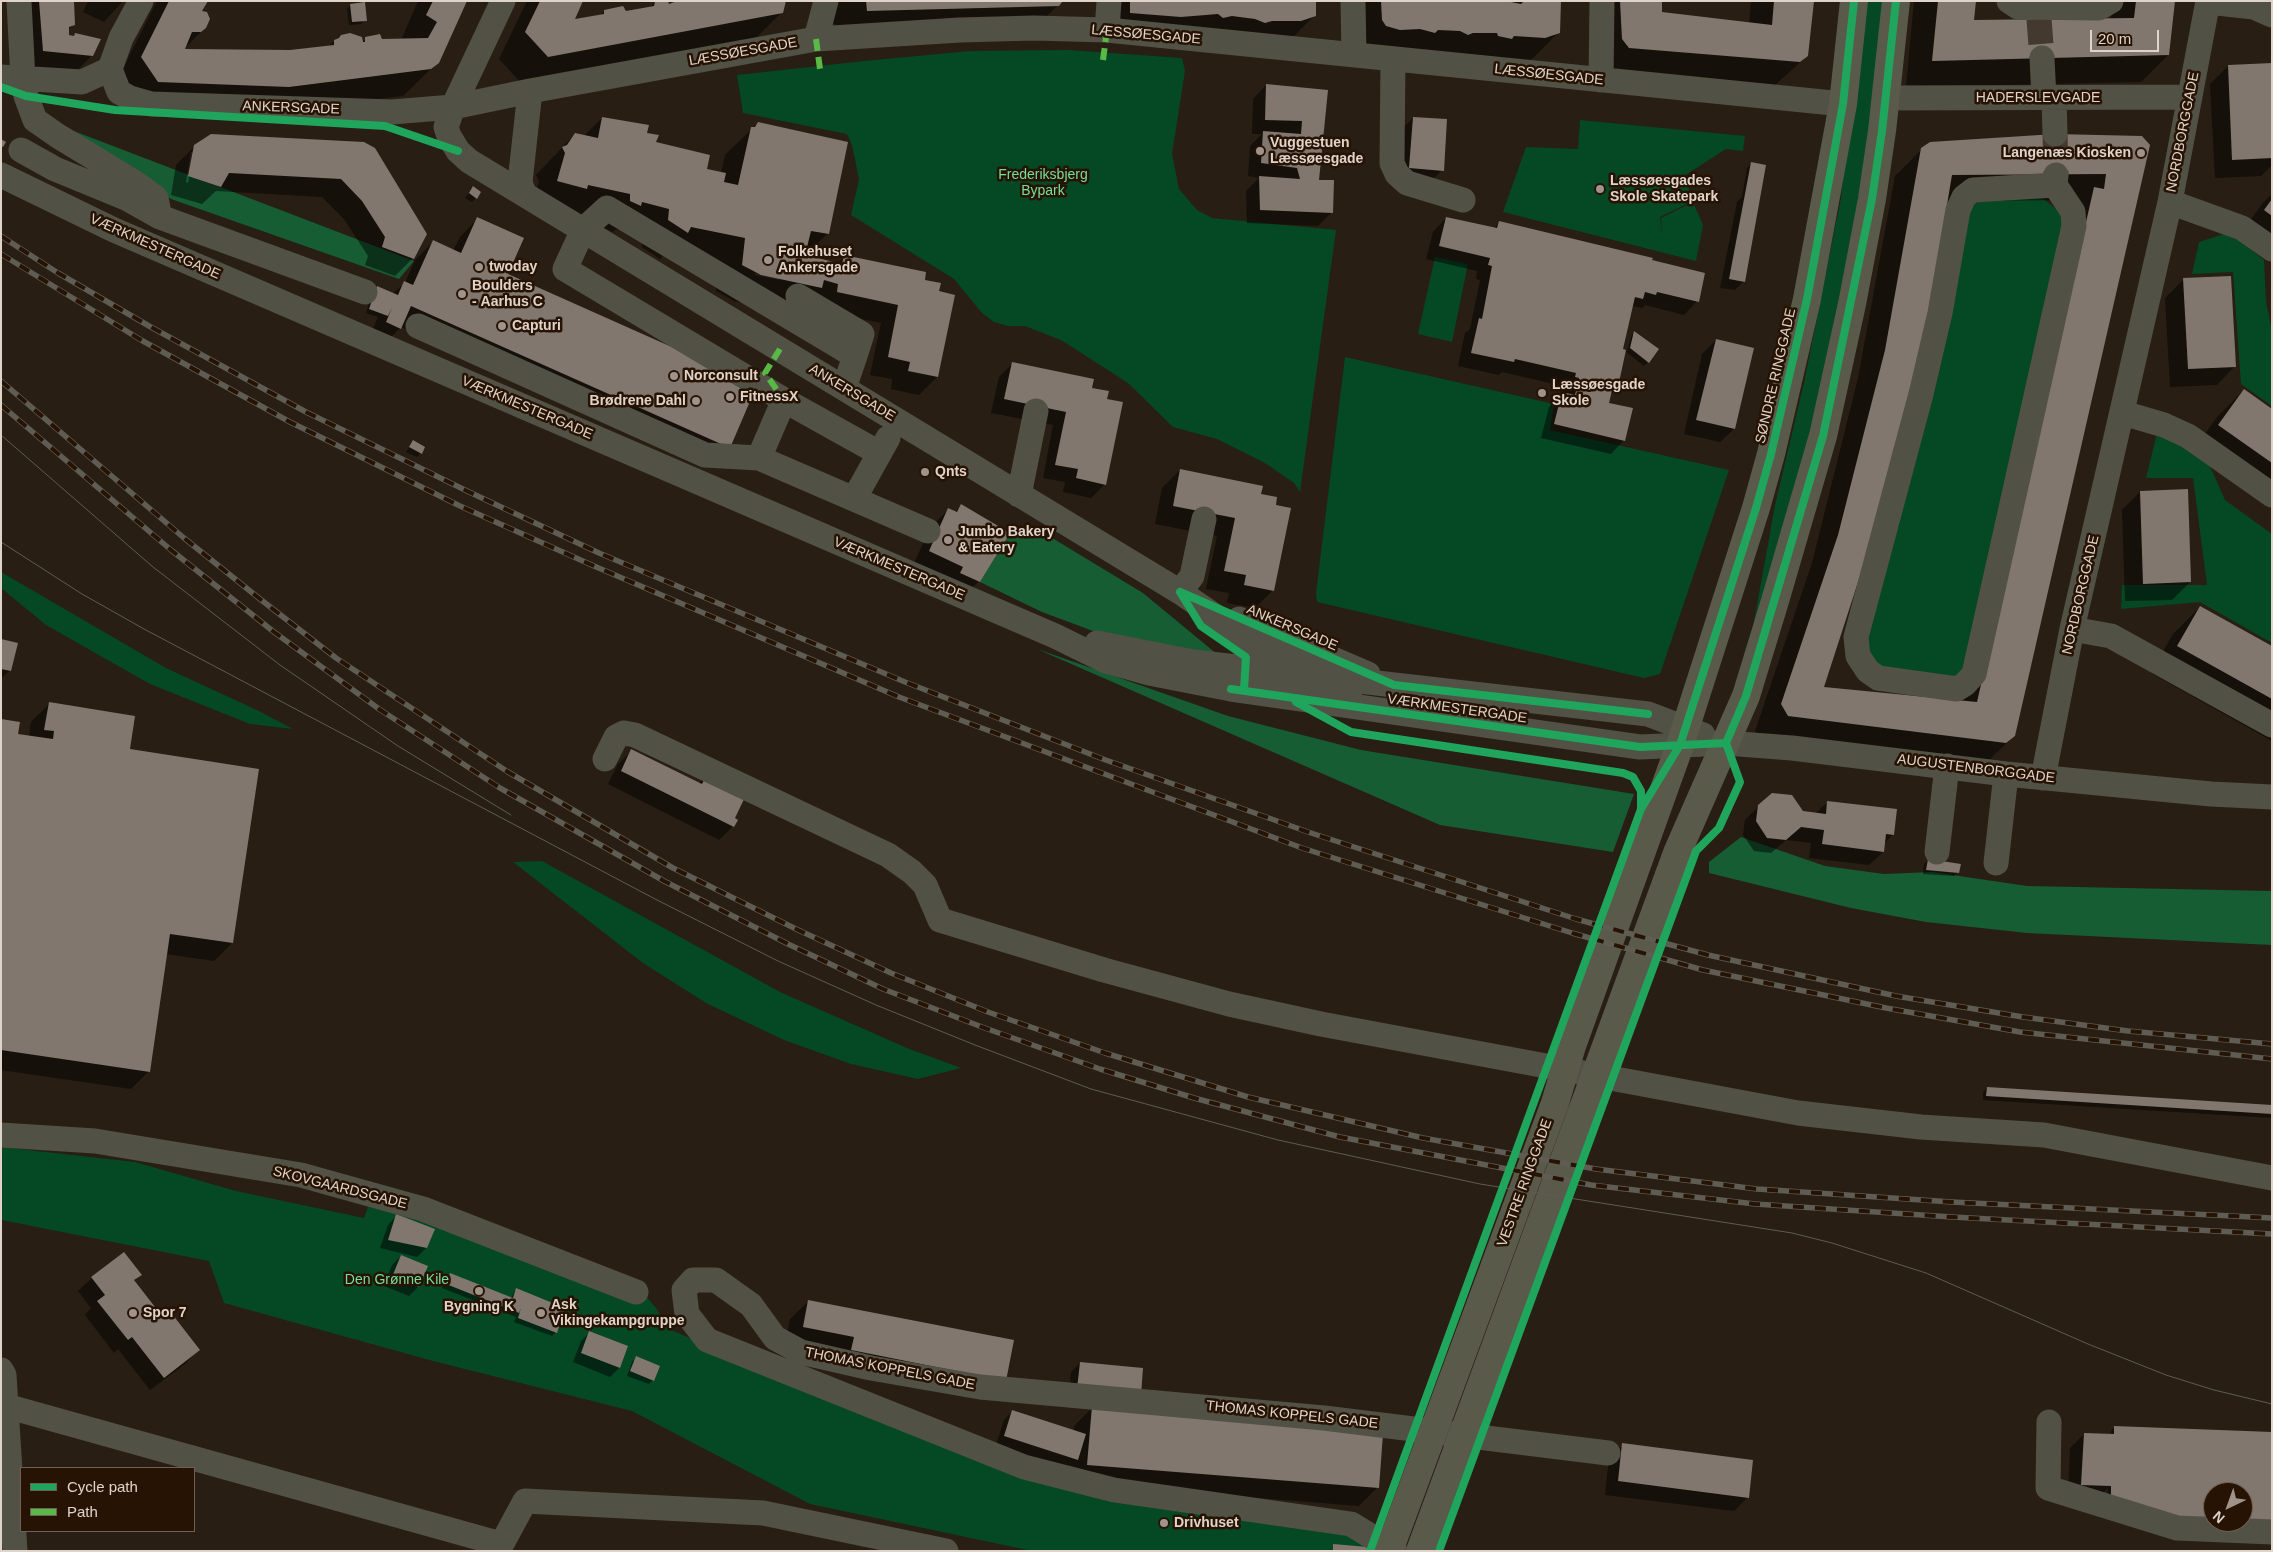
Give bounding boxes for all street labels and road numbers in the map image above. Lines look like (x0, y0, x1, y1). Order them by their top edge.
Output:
street label: LÆSSØESGADE (1091, 22, 1201, 48)
street label: LÆSSØESGADE (688, 34, 798, 70)
street label: LÆSSØESGADE (1494, 61, 1604, 89)
street label: NORDBORGGADE (2163, 70, 2203, 194)
street label: HADERSLEVGADE (1976, 90, 2100, 106)
street label: ANKERSGADE (242, 98, 340, 118)
street label: VÆRKMESTERGADE (87, 211, 223, 283)
street label: SØNDRE RINGGADE (1752, 307, 1800, 445)
street label: ANKERSGADE (806, 361, 898, 425)
street label: VÆRKMESTERGADE (459, 373, 595, 443)
street label: VÆRKMESTERGADE (831, 534, 967, 604)
street label: NORDBORGGADE (2059, 534, 2103, 656)
street label: ANKERSGADE (1244, 601, 1340, 655)
street label: VÆRKMESTERGADE (1386, 691, 1528, 727)
street label: AUGUSTENBORGGADE (1896, 751, 2056, 787)
street label: VESTRE RINGGADE (1494, 1117, 1556, 1249)
street label: SKOVGAARDSGADE (271, 1163, 409, 1213)
street label: THOMAS KOPPELS GADE (804, 1344, 976, 1394)
street label: THOMAS KOPPELS GADE (1205, 1398, 1379, 1432)

